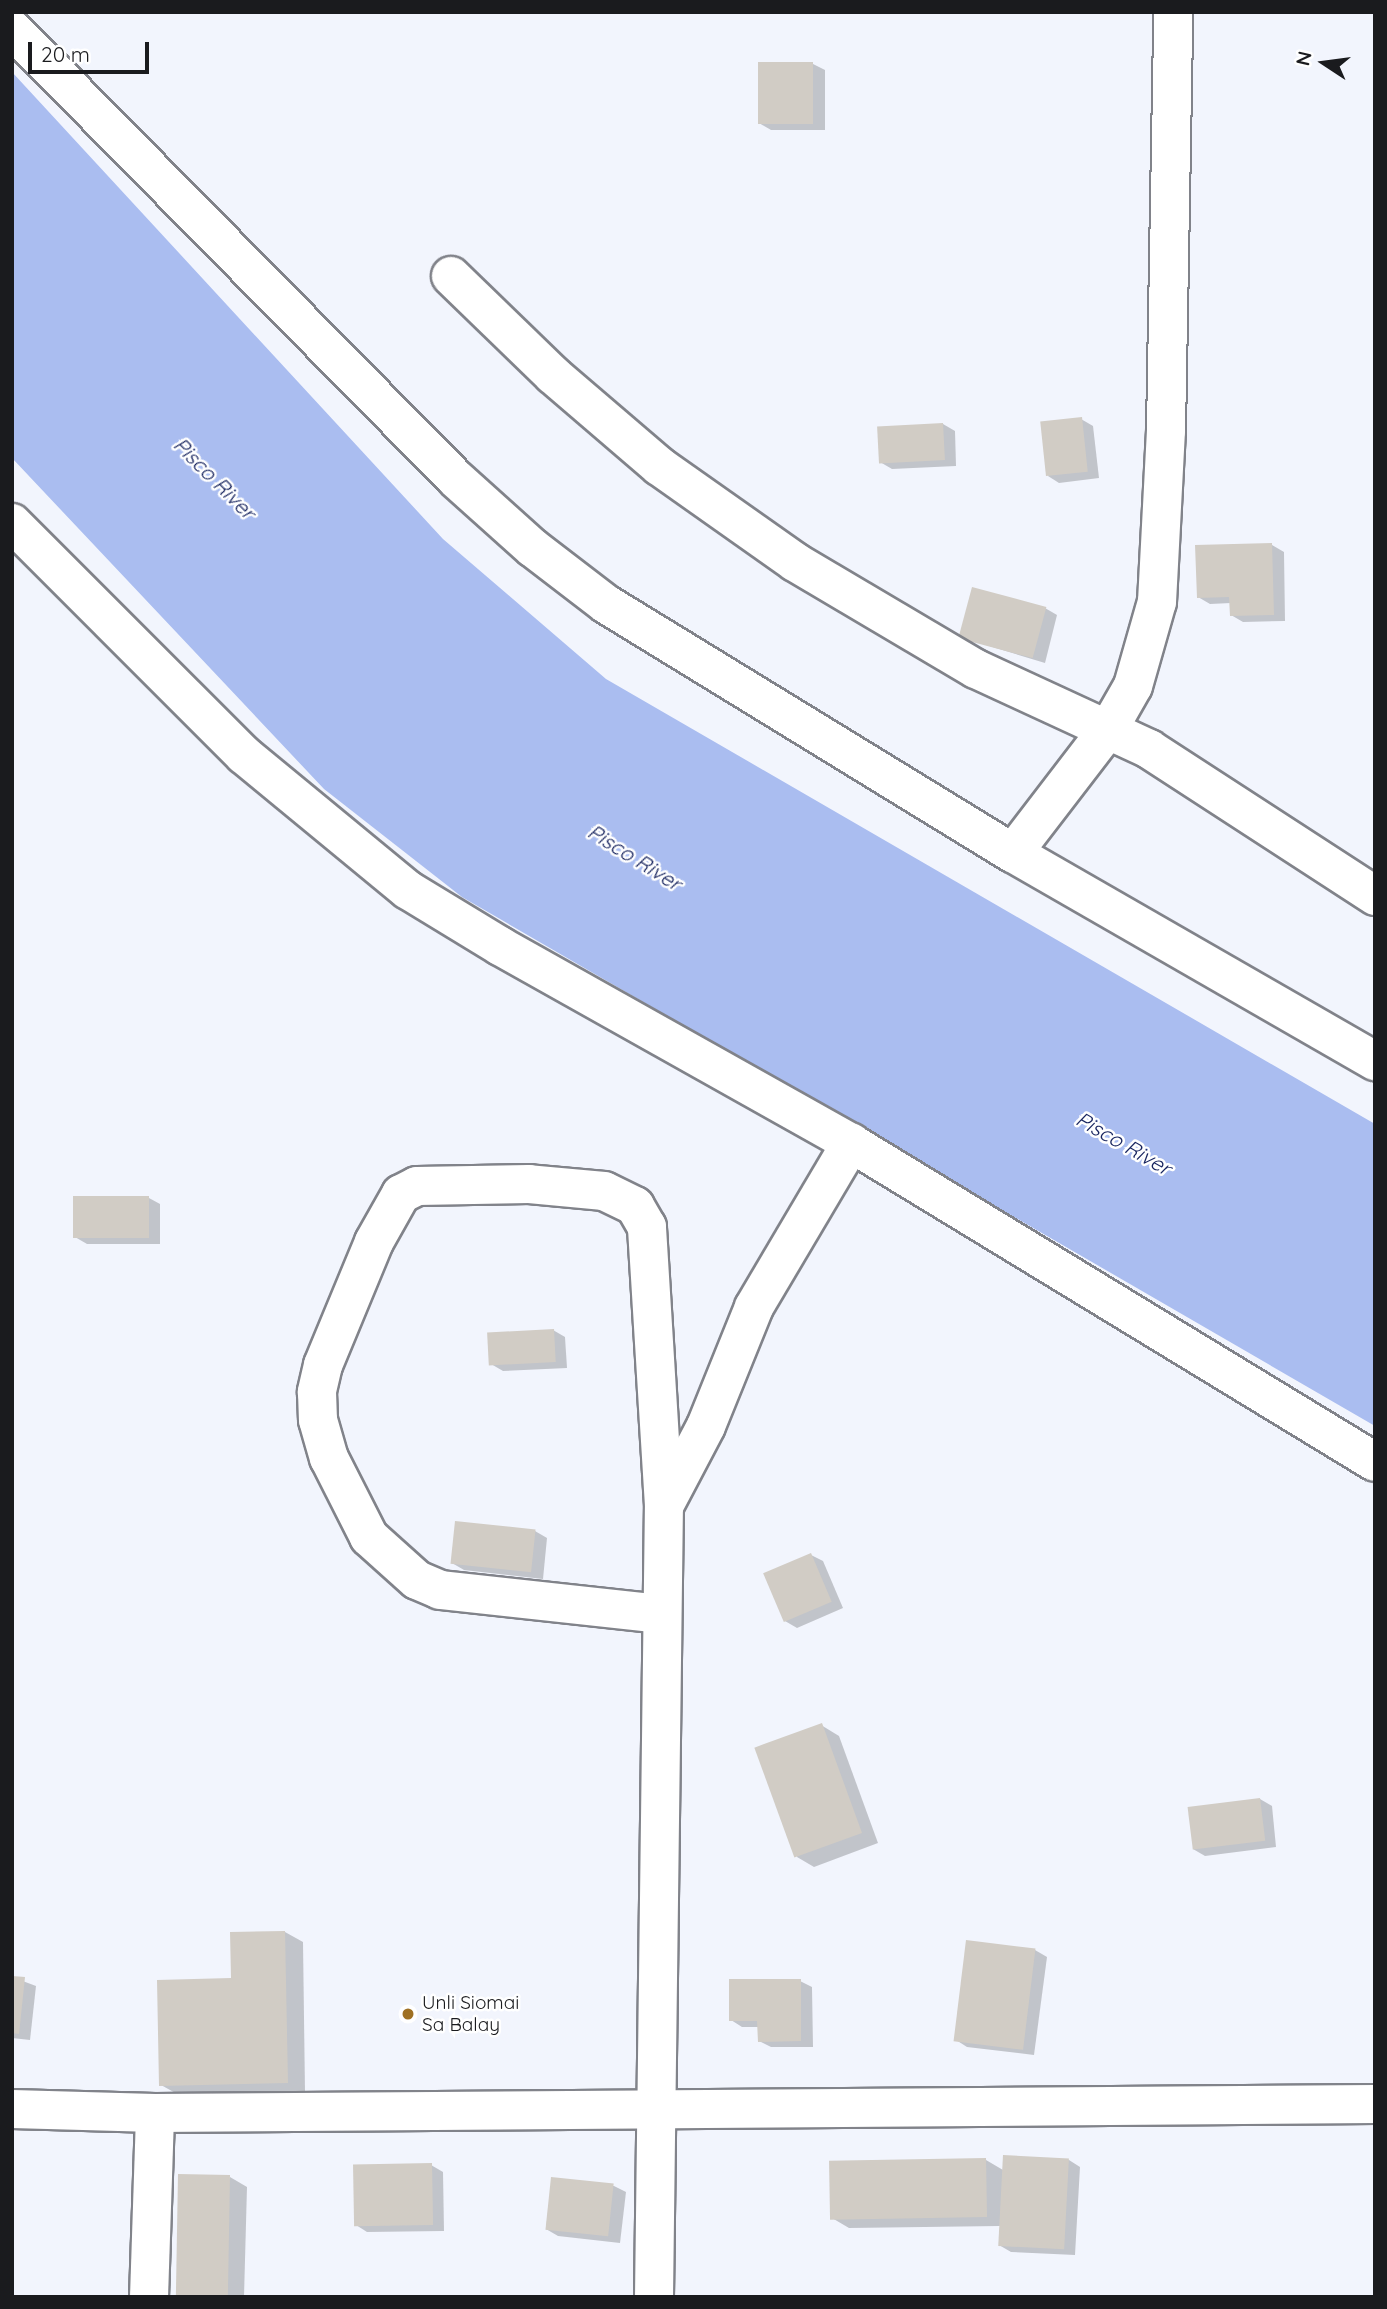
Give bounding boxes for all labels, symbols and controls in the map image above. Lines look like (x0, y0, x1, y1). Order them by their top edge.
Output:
scale bar (32, 28, 152, 72)
north arrow (1289, 28, 1359, 98)
text: 20 m (41, 41, 90, 67)
text: N (1290, 49, 1317, 68)
water label: Pisco River (169, 432, 261, 524)
water label: Pisco River (584, 818, 686, 896)
water label: Pisco River (1072, 1106, 1176, 1180)
place label: Unli Siomai Sa Balay (422, 1992, 519, 2036)
marker: Unli Siomai Sa Balay (400, 2006, 416, 2022)

